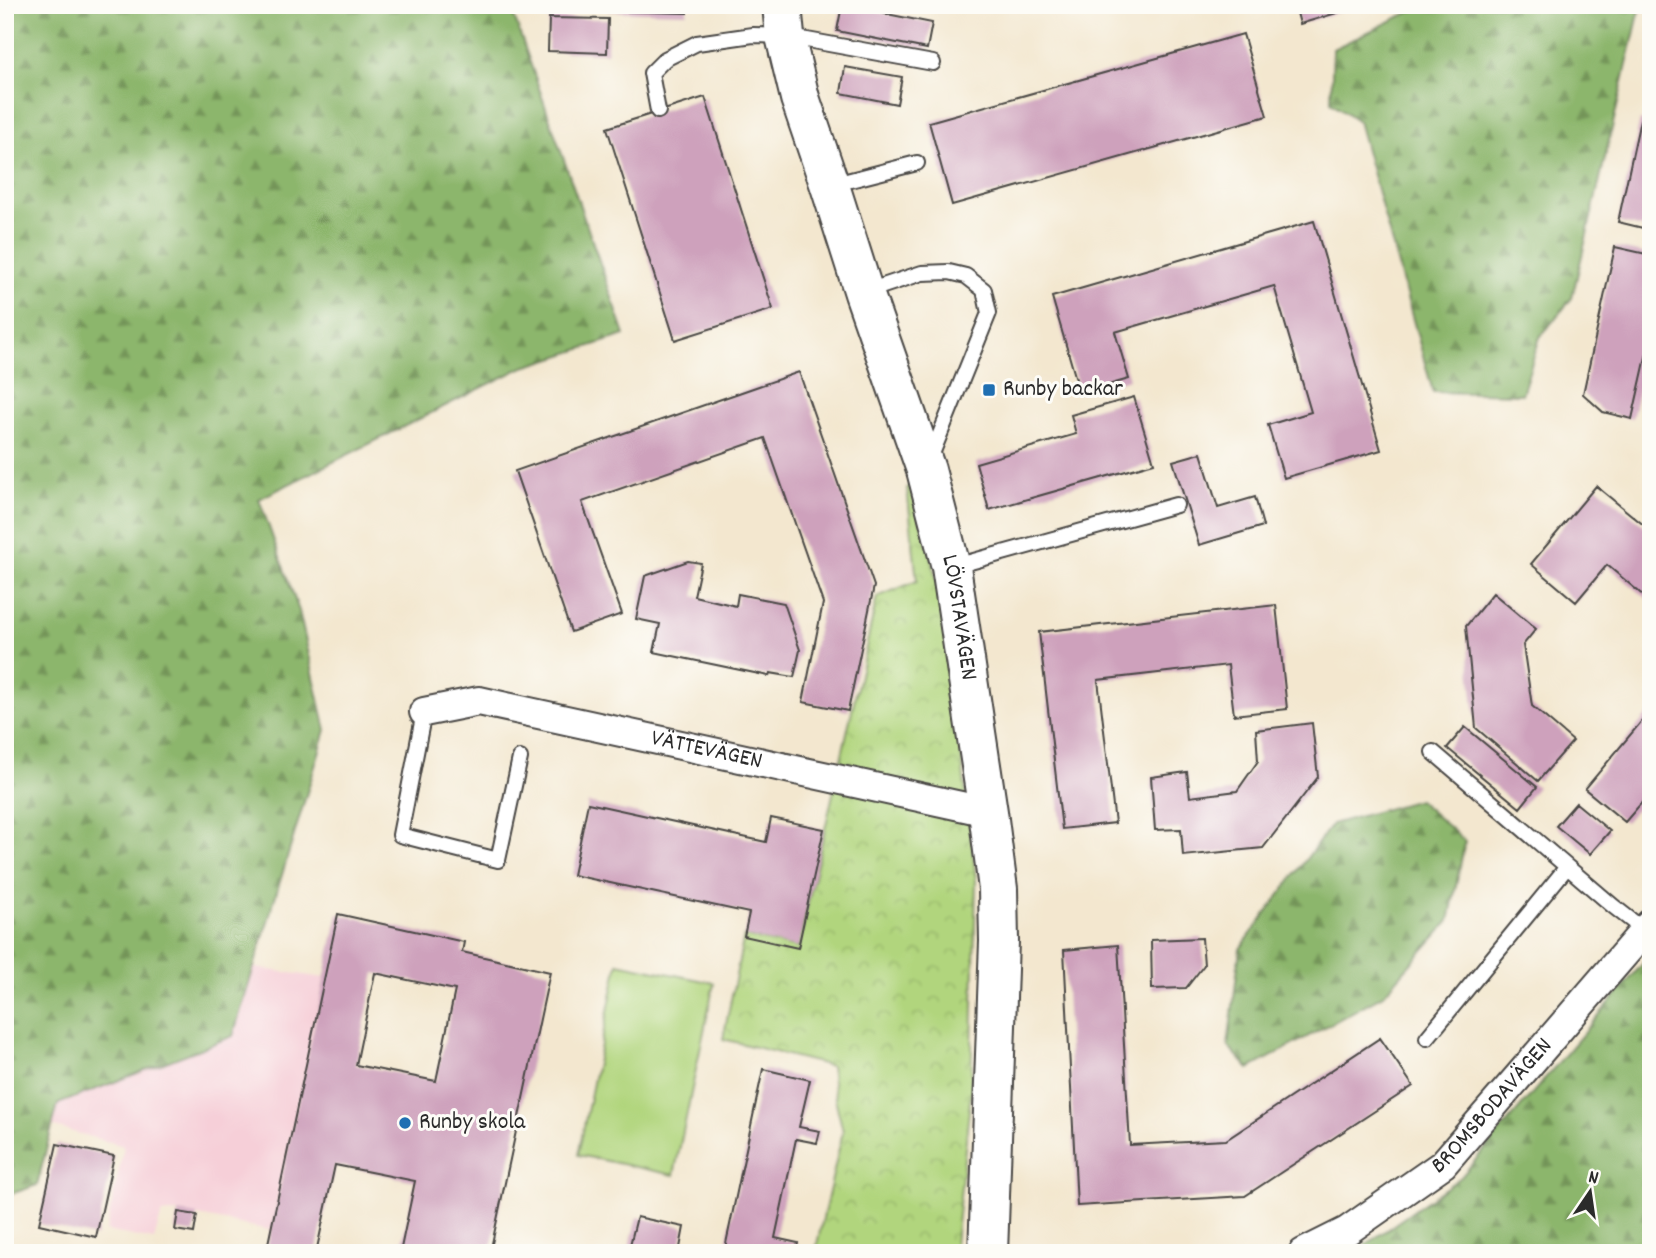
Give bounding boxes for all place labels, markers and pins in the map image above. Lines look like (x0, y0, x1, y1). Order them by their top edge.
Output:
place label: Runby backar (1003, 373, 1123, 407)
marker: Runby backar (981, 382, 997, 398)
place label: Runby skola (419, 1106, 526, 1140)
marker: Runby skola (397, 1115, 413, 1131)

